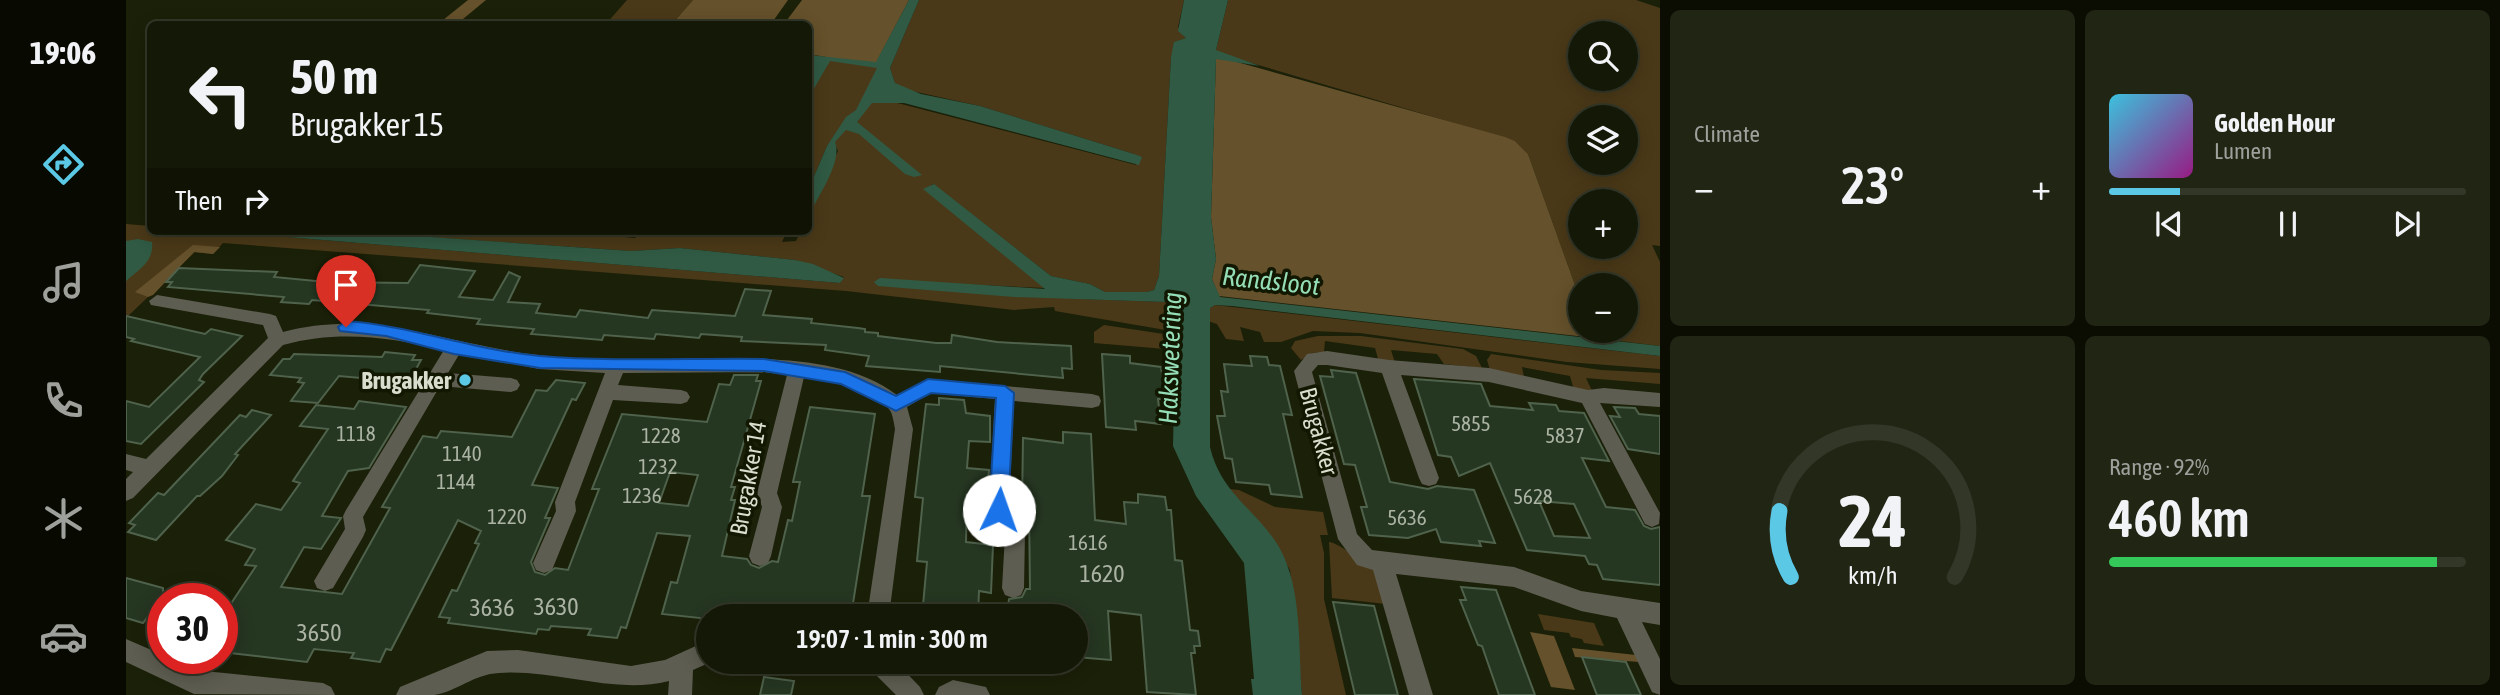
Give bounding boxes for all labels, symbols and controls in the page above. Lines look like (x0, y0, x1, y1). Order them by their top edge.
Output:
map controls (1568, 21, 1638, 343)
button: search (1568, 21, 1638, 91)
text: 19:06 (30, 34, 96, 71)
text: 50 m (290, 48, 378, 104)
icon: left (175, 49, 266, 140)
button: layers (1568, 105, 1638, 175)
text: Brugakker 15 (290, 106, 444, 143)
text: Golden Hour (2214, 108, 2334, 138)
text: Climate (1694, 121, 1760, 147)
text: Lumen (2214, 138, 2272, 164)
icon: directions (39, 140, 88, 189)
text: 23° (1841, 155, 1904, 215)
text: − (1694, 165, 1714, 208)
text: + (2031, 165, 2051, 208)
icon: right (237, 182, 275, 220)
text: Then (175, 186, 223, 216)
button: + (1568, 189, 1638, 259)
icon: previous (2150, 205, 2188, 243)
icon: pause (2269, 205, 2307, 243)
icon: next (2388, 205, 2426, 243)
pin (316, 255, 376, 327)
icon: music (39, 258, 88, 307)
water label: Randsloot (1221, 261, 1322, 301)
icon: arrive (327, 266, 365, 304)
button: − (1568, 273, 1638, 343)
water label: Hakswetering (1153, 291, 1187, 425)
place label: Brugakker (361, 367, 452, 394)
marker: Brugakker (457, 372, 473, 388)
icon: phone (39, 376, 88, 425)
street label: Brugakker (1294, 384, 1344, 479)
house number: 5855 (1451, 411, 1491, 435)
street label: Brugakker 14 (725, 419, 771, 537)
house number: 1118 (336, 421, 376, 445)
house number: 1228 (641, 423, 681, 447)
house number: 5837 (1545, 423, 1585, 447)
house number: 1140 (442, 441, 482, 465)
house number: 1232 (638, 454, 678, 478)
text: Range · 92% (2109, 454, 2209, 480)
house number: 1144 (436, 469, 476, 493)
position arrow (962, 473, 1036, 547)
text: 24 (1838, 479, 1907, 562)
house number: 1236 (622, 483, 662, 507)
house number: 5628 (1513, 484, 1553, 508)
text: 460 km (2109, 488, 2250, 548)
icon: climate (39, 494, 88, 543)
house number: 1220 (487, 504, 527, 528)
house number: 5636 (1387, 505, 1427, 529)
house number: 1616 (1068, 530, 1108, 554)
house number: 1620 (1079, 560, 1125, 587)
text: km/h (1848, 560, 1897, 588)
speed limit sign: 30 (147, 583, 238, 674)
house number: 3630 (533, 593, 579, 620)
house number: 3636 (469, 594, 515, 621)
icon: car (39, 612, 88, 661)
house number: 3650 (296, 619, 342, 646)
text: 19:07 · 1 min · 300 m (796, 624, 988, 654)

